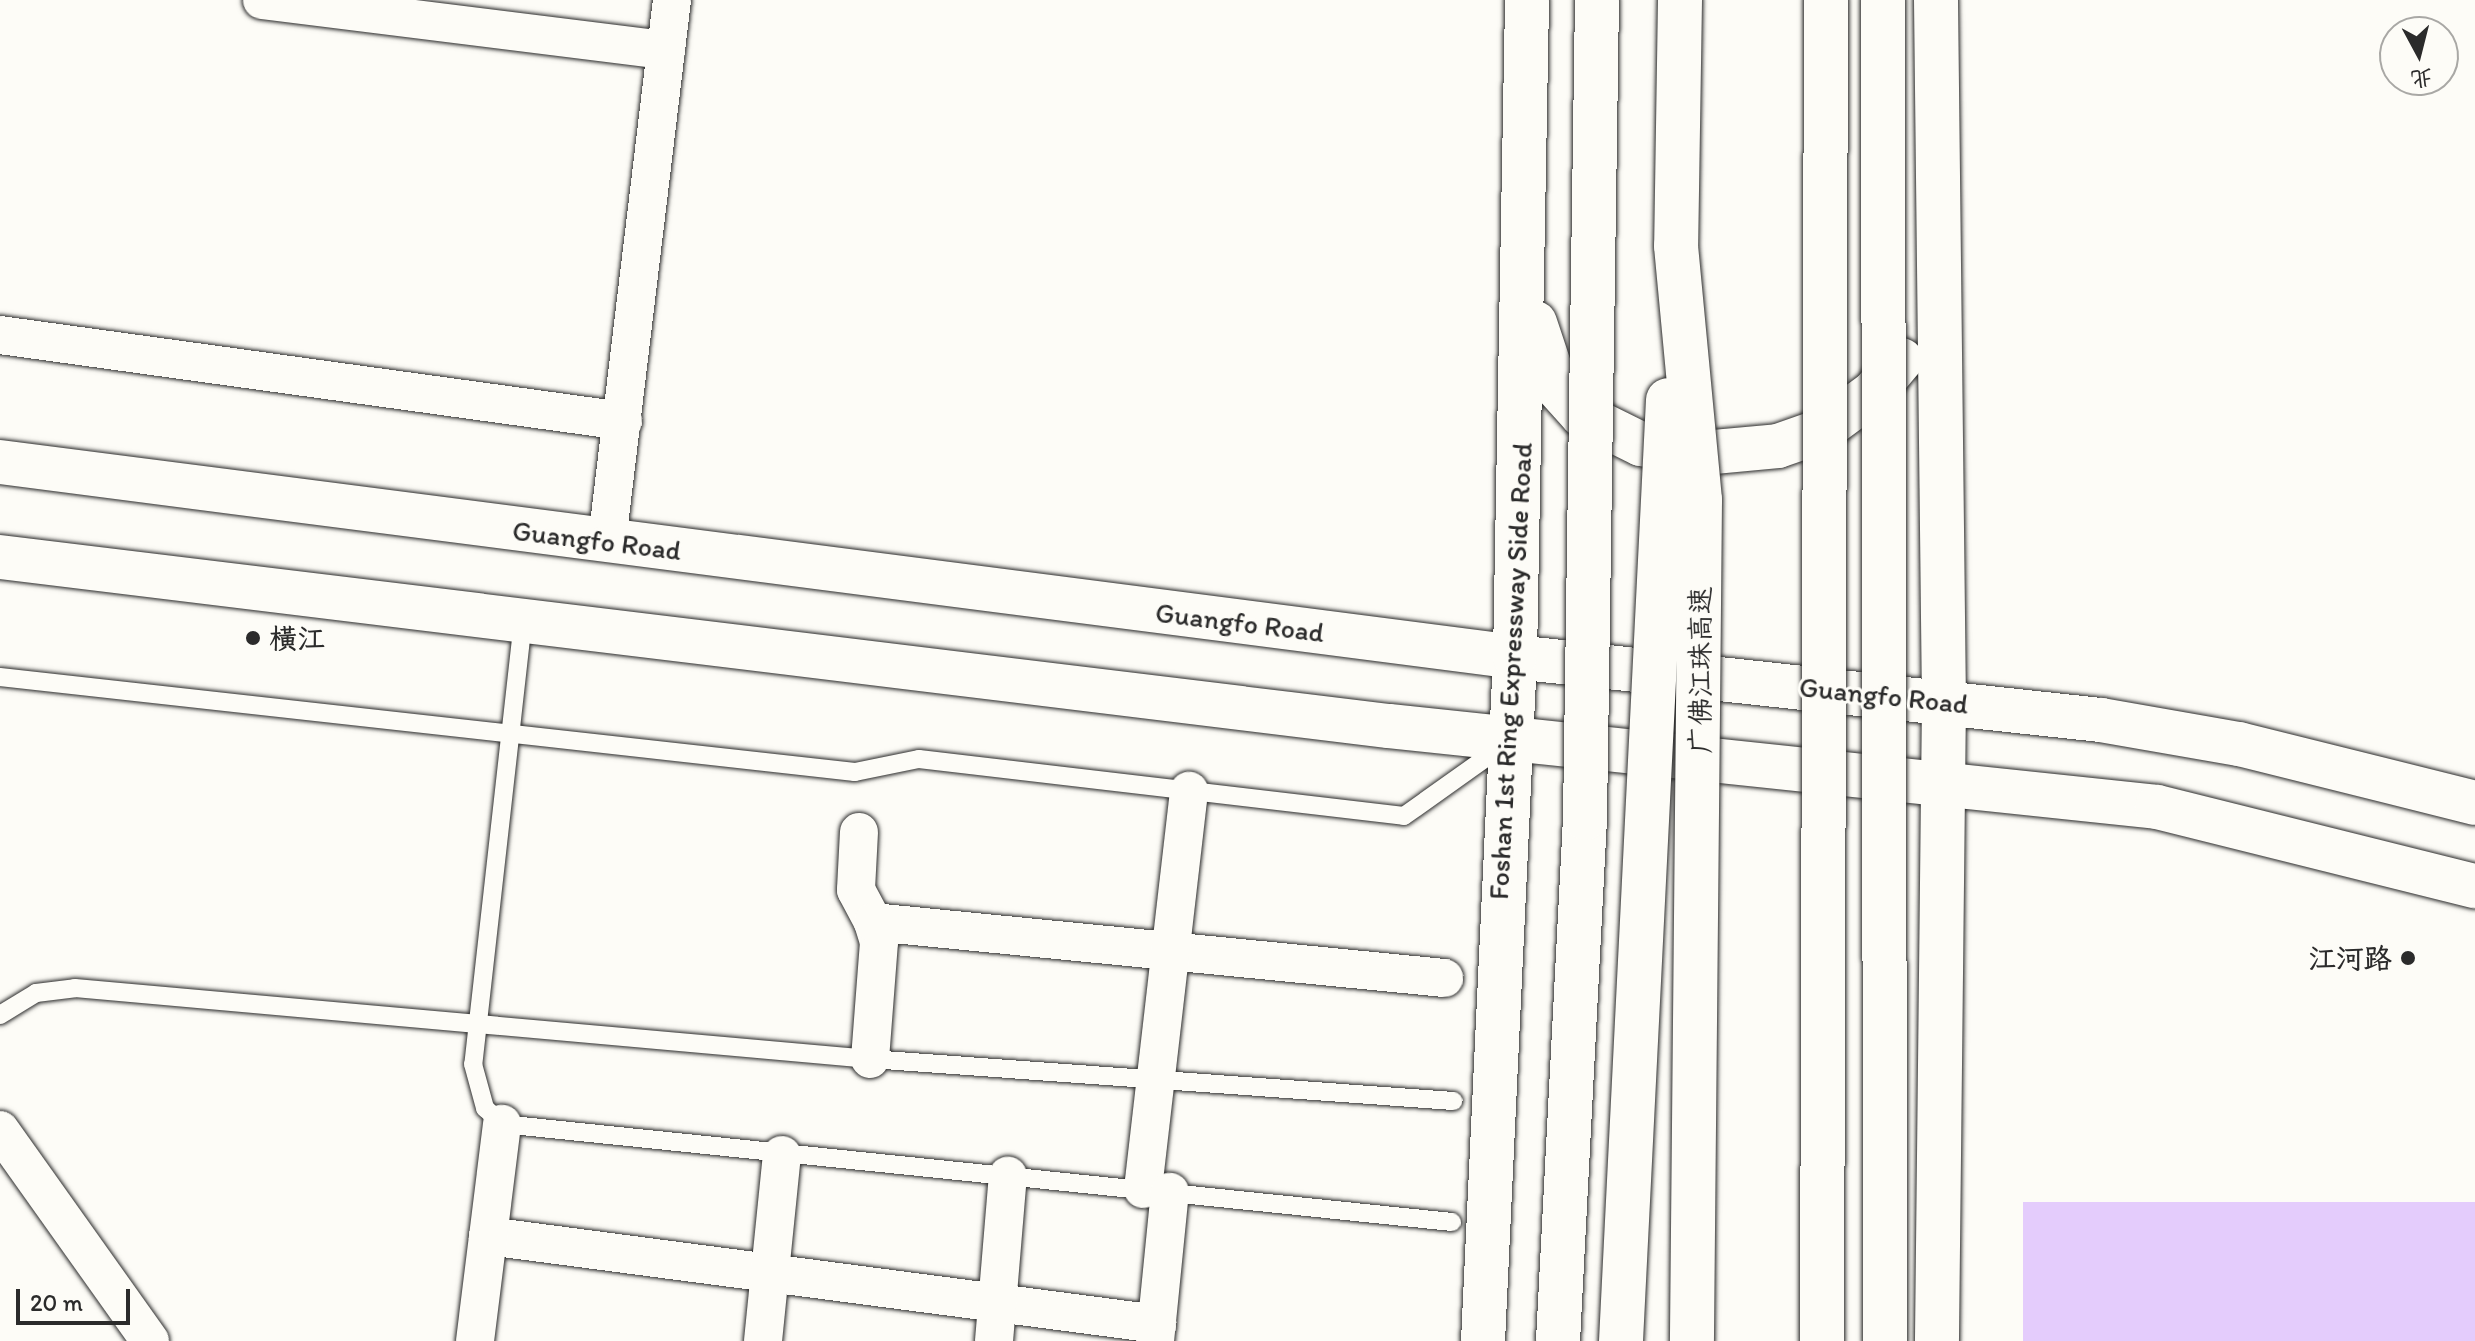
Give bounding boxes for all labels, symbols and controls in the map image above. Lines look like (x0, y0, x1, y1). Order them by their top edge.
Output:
north arrow (2379, 16, 2459, 96)
text: 北 (2409, 64, 2434, 93)
street label: Foshan 1st Ring Expressway Side Road (1481, 443, 1539, 899)
street label: Guangfo Road (511, 513, 683, 567)
street label: 广佛江珠高速 (1683, 586, 1717, 754)
street label: Guangfo Road (1154, 595, 1326, 649)
place label: 横江 (269, 621, 325, 655)
marker: 横江 (244, 629, 262, 647)
street label: Guangfo Road (1798, 669, 1970, 721)
place label: 江河路 (2308, 941, 2392, 975)
marker: 江河路 (2399, 949, 2417, 967)
scale bar (20, 1273, 134, 1323)
text: 20 m (30, 1288, 83, 1317)

